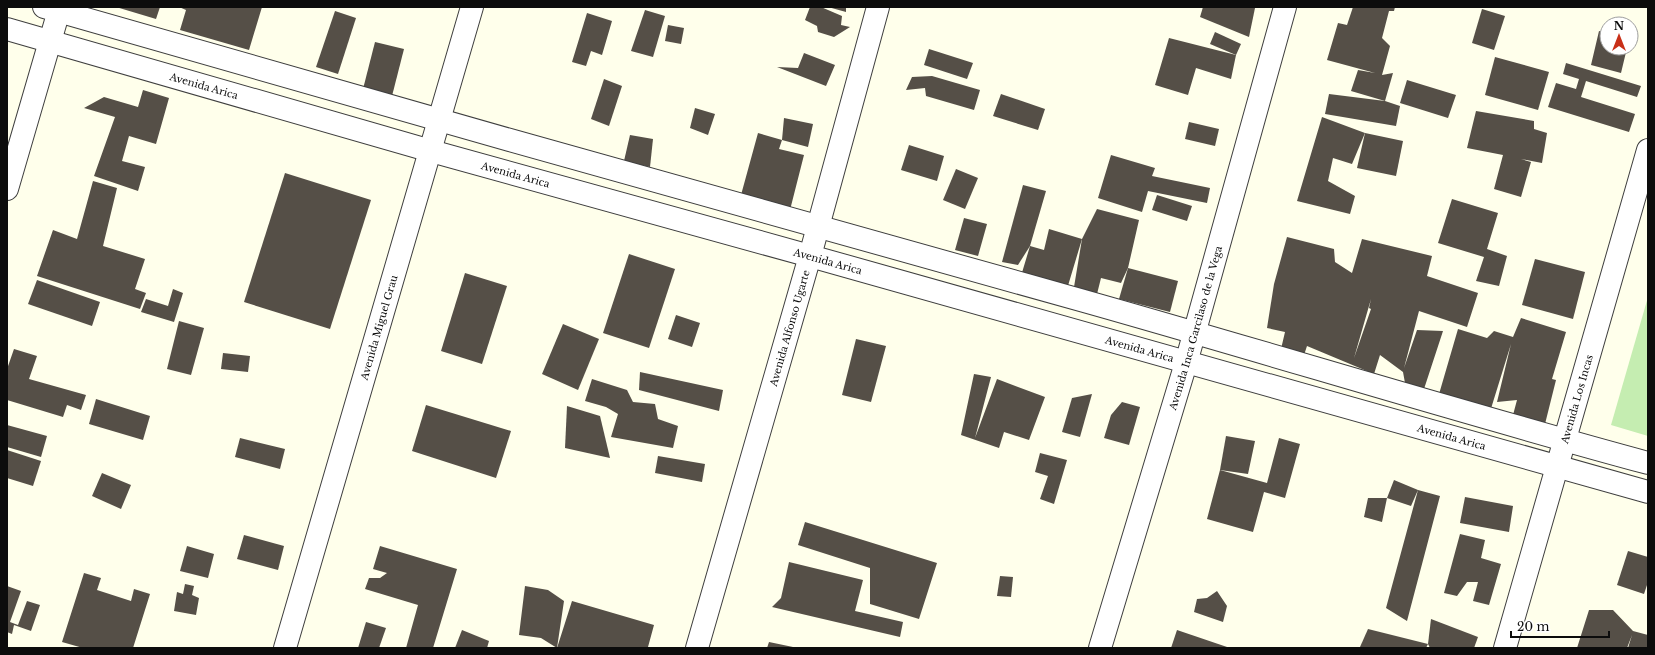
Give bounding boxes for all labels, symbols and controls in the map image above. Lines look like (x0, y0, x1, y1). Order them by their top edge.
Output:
north arrow (1599, 16, 1639, 56)
text: N (1614, 19, 1625, 33)
street label: Avenida Arica (167, 70, 240, 102)
street label: Avenida Arica (479, 159, 552, 191)
street label: Avenida Inca Garcilaso de la Vega (1166, 244, 1225, 413)
street label: Avenida Arica (791, 245, 864, 277)
street label: Avenida Alfonso Ugarte (767, 268, 813, 389)
street label: Avenida Miguel Grau (357, 273, 401, 383)
street label: Avenida Arica (1103, 333, 1176, 365)
street label: Avenida Los Incas (1558, 353, 1596, 446)
street label: Avenida Arica (1415, 421, 1488, 453)
scale bar (1511, 613, 1609, 639)
text: 20 m (1517, 619, 1549, 634)

